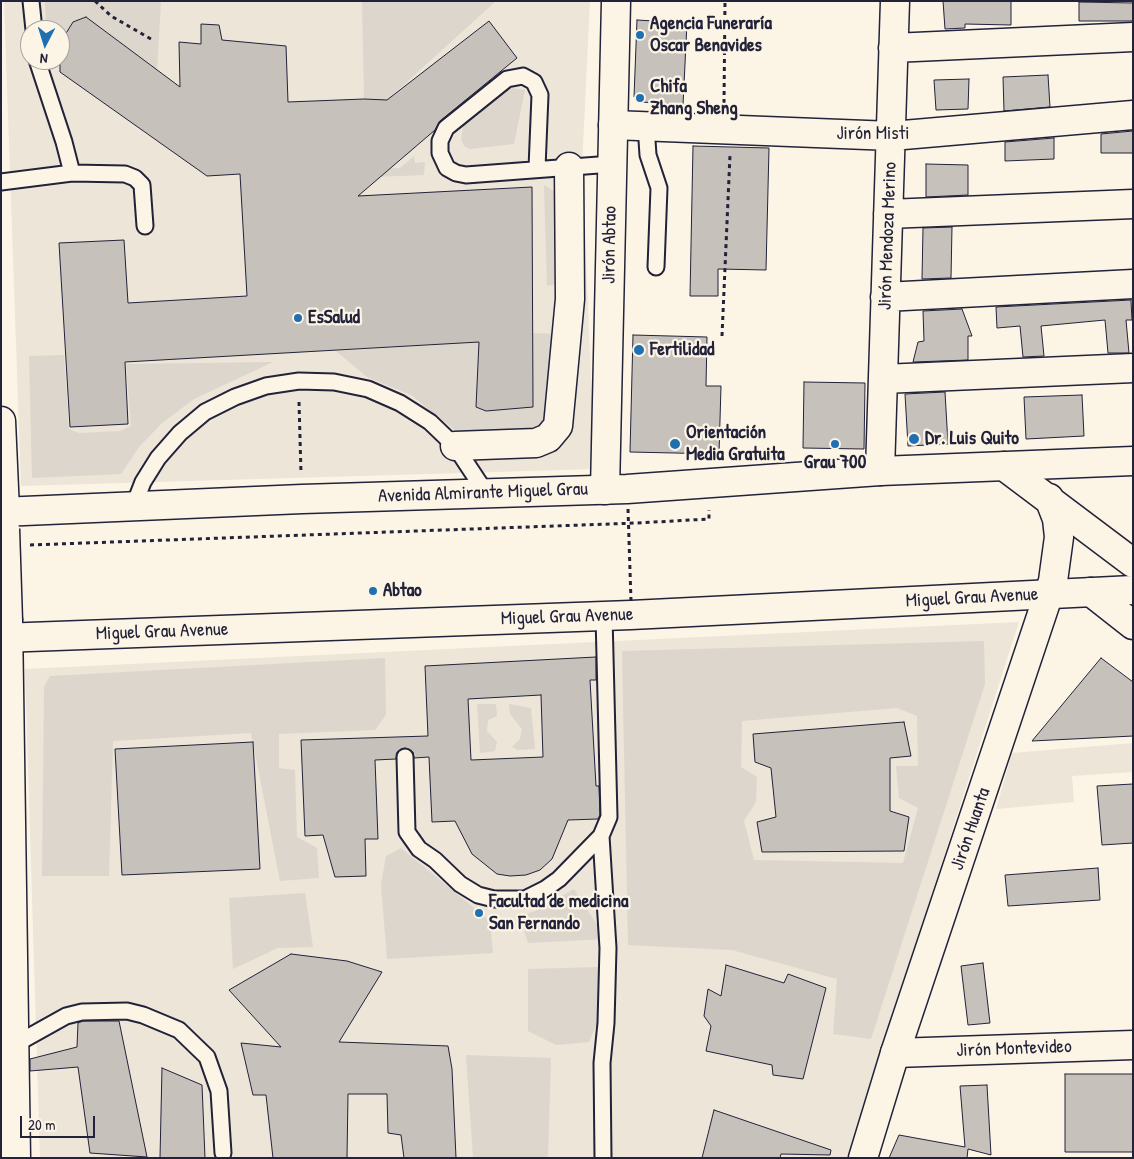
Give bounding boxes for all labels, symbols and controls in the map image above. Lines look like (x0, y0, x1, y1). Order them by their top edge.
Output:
place label: Agencia Funeraría Oscar Benavides (650, 13, 772, 57)
north arrow (20, 20, 70, 70)
marker: Agencia Funeraría Oscar Benavides (634, 29, 646, 41)
text: N (39, 50, 48, 69)
place label: Chifa Zhang Sheng (650, 76, 738, 120)
marker: Chifa Zhang Sheng (634, 92, 646, 104)
street label: Jirón Misti (837, 123, 909, 145)
street label: Jirón Mendoza Merino (874, 161, 902, 311)
street label: Jirón Abtao (598, 206, 622, 284)
place label: EsSalud (308, 307, 360, 329)
marker: EsSalud (292, 312, 304, 324)
place label: Fertilidad (650, 339, 714, 361)
marker: Fertilidad (632, 343, 646, 357)
place label: Orientación Media Gratuita (686, 422, 785, 466)
place label: Dr. Luis Quito (925, 428, 1019, 450)
marker: Dr. Luis Quito (907, 432, 921, 446)
marker: Orientación Media Gratuita (668, 437, 682, 451)
marker: Grau 700 (829, 438, 841, 450)
place label: Grau 700 (804, 452, 866, 474)
street label: Avenida Almirante Miguel Grau (378, 478, 588, 508)
place label: Abtao (383, 580, 422, 602)
street label: Miguel Grau Avenue (905, 583, 1039, 613)
marker: Abtao (367, 585, 379, 597)
street label: Miguel Grau Avenue (500, 603, 634, 631)
street label: Miguel Grau Avenue (95, 618, 229, 646)
street label: Jirón Huanta (946, 785, 996, 873)
place label: Facultad de medicina San Fernando (489, 891, 629, 935)
marker: Facultad de medicina San Fernando (473, 907, 485, 919)
street label: Jirón Montevideo (956, 1036, 1072, 1062)
scale bar (22, 1106, 98, 1138)
text: 20 m (28, 1114, 55, 1135)

